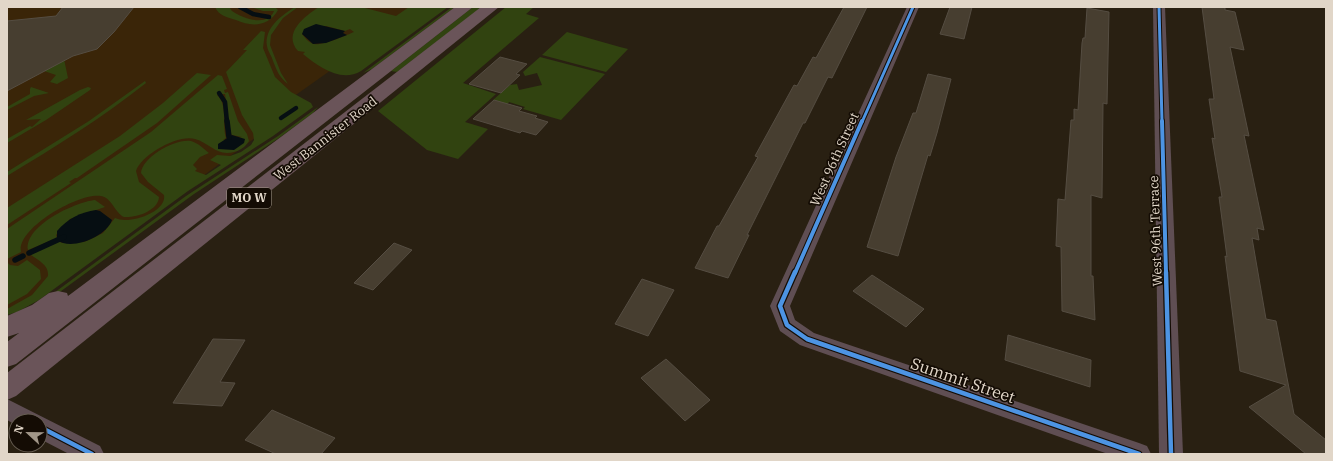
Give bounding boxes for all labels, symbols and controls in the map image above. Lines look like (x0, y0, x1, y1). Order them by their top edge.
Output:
street label: West Bannister Road (270, 93, 381, 184)
street label: West 96th Street (806, 109, 863, 209)
street label: West 96th Terrace (1145, 175, 1166, 287)
road number: MO W (227, 188, 271, 208)
street label: Summit Street (908, 353, 1018, 407)
north arrow (8, 413, 48, 453)
text: N (11, 422, 27, 436)

